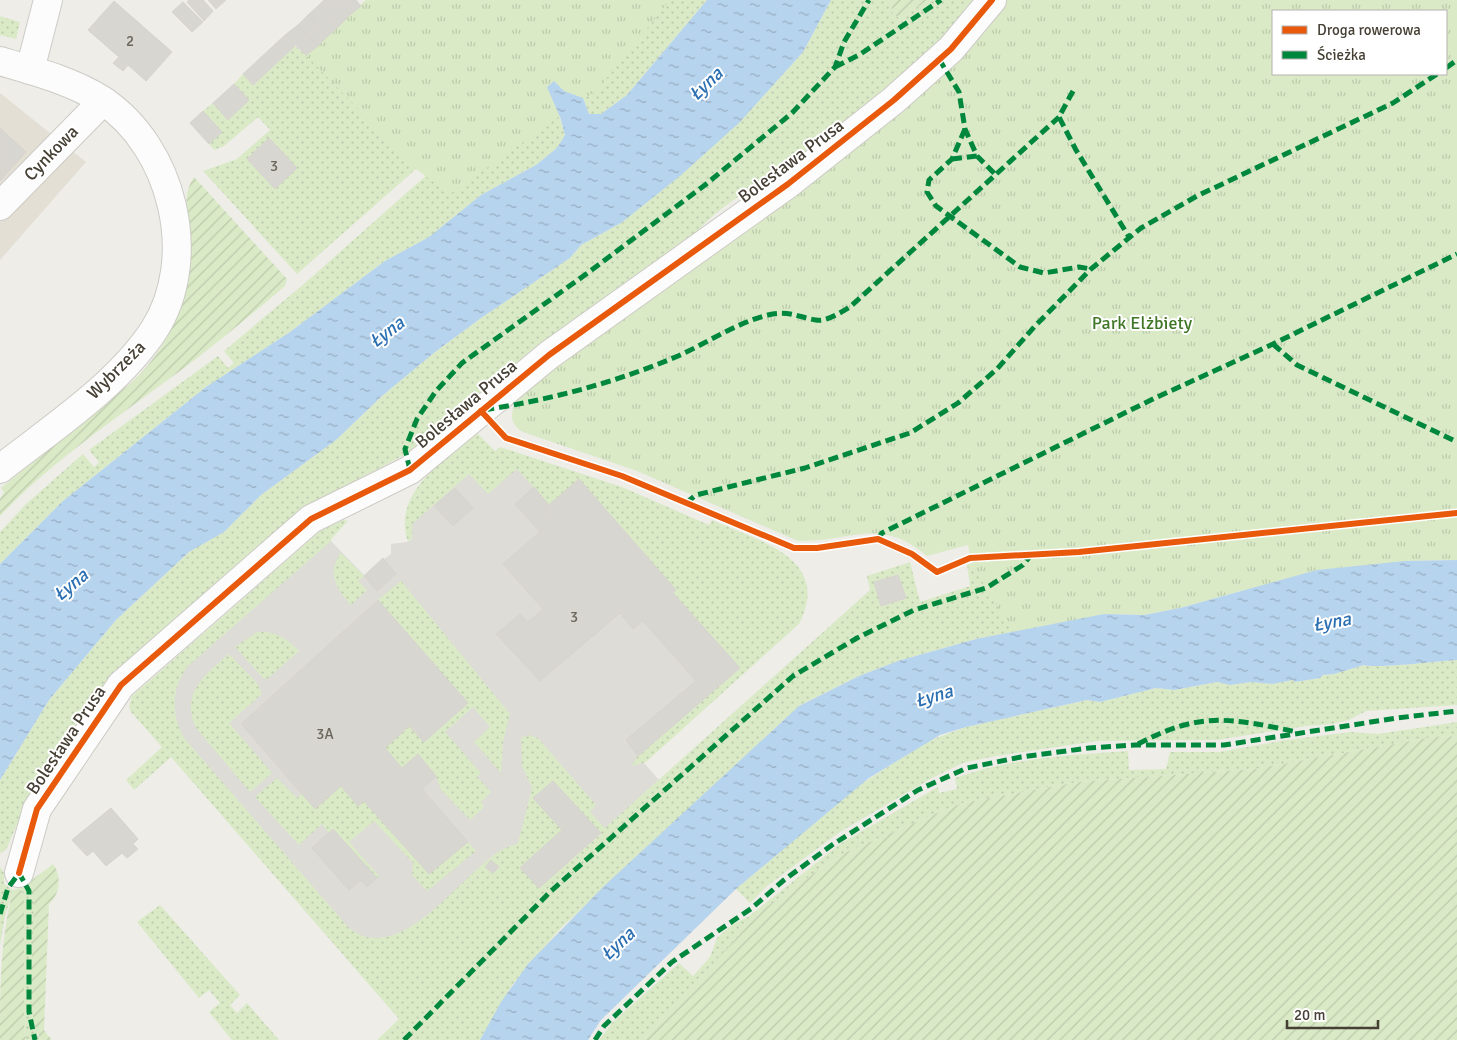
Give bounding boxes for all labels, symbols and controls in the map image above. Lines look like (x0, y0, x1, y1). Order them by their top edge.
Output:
legend (1272, 10, 1447, 75)
text: Droga rowerowa (1317, 21, 1421, 39)
house number: 2 (126, 32, 134, 50)
text: Ścieżka (1317, 45, 1366, 64)
water label: Łyna (684, 61, 729, 106)
street label: Bolesława Prusa (734, 114, 848, 208)
street label: Cynkowa (19, 121, 83, 185)
house number: 3 (270, 157, 278, 175)
water label: Łyna (365, 310, 410, 353)
park label: Park Elżbiety (1092, 312, 1193, 334)
street label: Wybrzeża (82, 336, 150, 404)
street label: Bolesława Prusa (410, 355, 522, 453)
water label: Łyna (49, 563, 94, 606)
water label: Łyna (1311, 607, 1354, 637)
house number: 3 (570, 608, 578, 626)
water label: Łyna (912, 679, 957, 713)
street label: Bolesława Prusa (22, 681, 110, 799)
house number: 3A (316, 725, 334, 743)
water label: Łyna (596, 921, 641, 966)
scale bar (1287, 998, 1378, 1030)
text: 20 m (1294, 1006, 1325, 1024)

